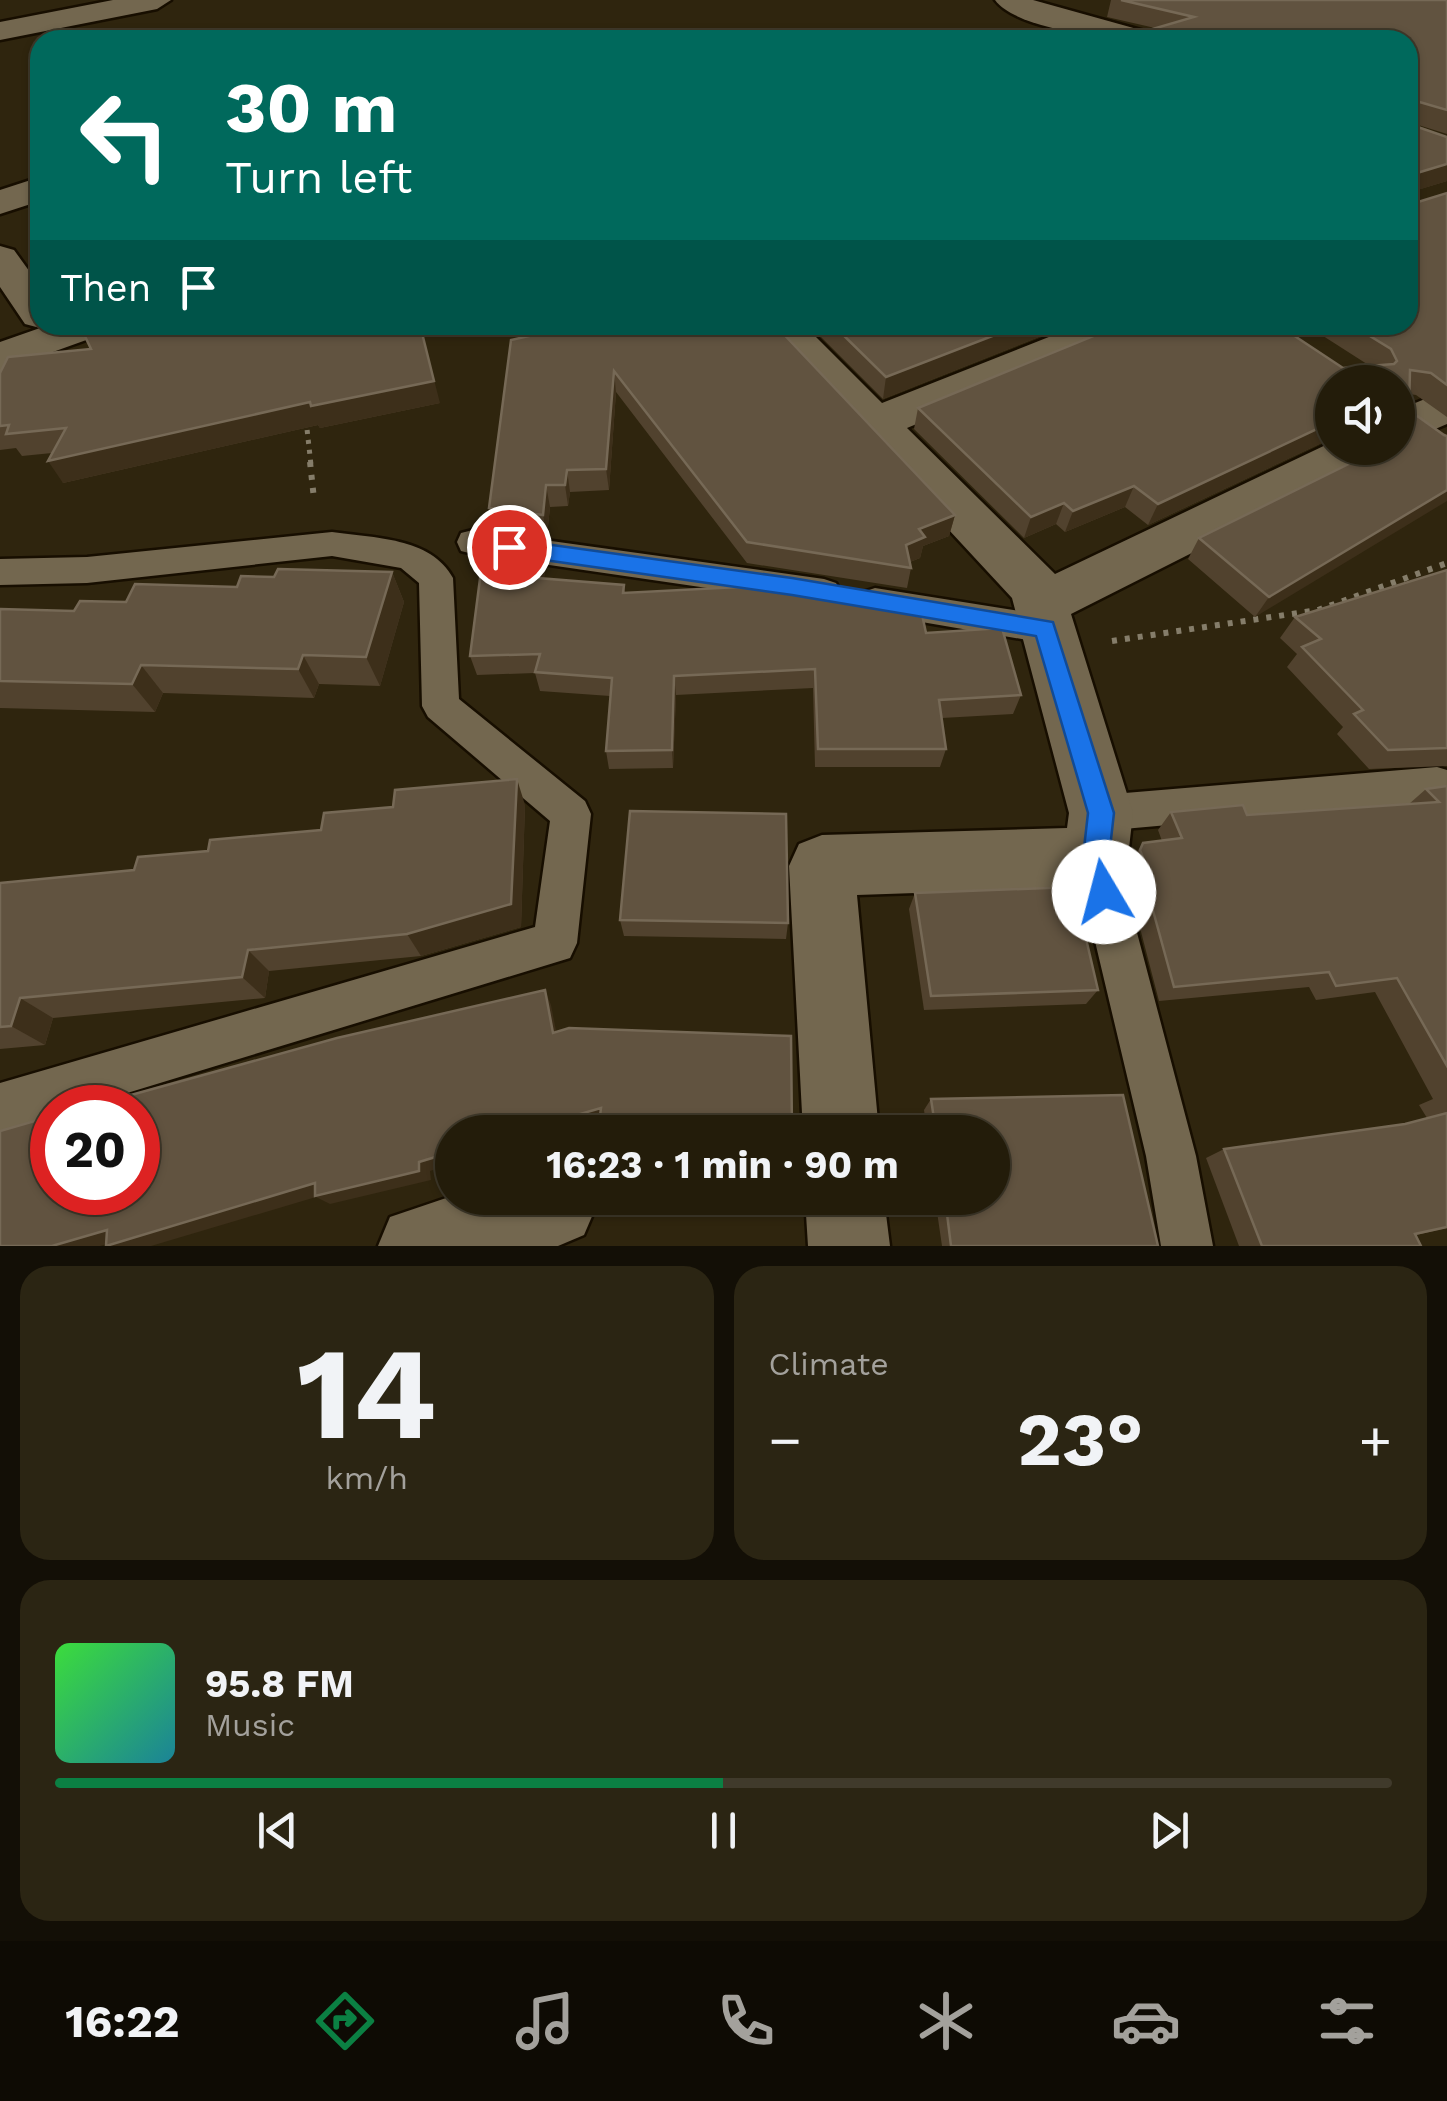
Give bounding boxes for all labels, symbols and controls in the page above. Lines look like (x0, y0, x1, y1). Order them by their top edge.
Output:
text: 30 m (225, 67, 397, 149)
icon: left (60, 70, 190, 200)
text: Turn left (225, 151, 412, 204)
icon: arrive (171, 260, 226, 315)
text: Then (60, 266, 151, 310)
map controls (1315, 365, 1415, 465)
button: sound (1315, 365, 1415, 465)
pin (467, 505, 552, 590)
icon: arrive (482, 520, 537, 575)
position arrow (1052, 840, 1156, 944)
speed limit sign: 20 (30, 1085, 160, 1215)
text: 16:23 · 1 min · 90 m (546, 1143, 899, 1187)
text: 14 (297, 1317, 437, 1470)
text: Climate (769, 1345, 889, 1383)
text: 23° (1017, 1395, 1143, 1483)
text: − (769, 1408, 802, 1472)
text: + (1359, 1408, 1392, 1472)
text: km/h (326, 1459, 408, 1497)
text: 95.8 FM (205, 1662, 354, 1706)
text: Music (205, 1706, 295, 1744)
icon: previous (250, 1803, 305, 1858)
icon: pause (696, 1803, 751, 1858)
icon: next (1142, 1803, 1197, 1858)
icon: directions (310, 1986, 380, 2056)
icon: music (510, 1986, 580, 2056)
icon: phone (711, 1986, 781, 2056)
icon: climate (911, 1986, 981, 2056)
icon: car (1111, 1986, 1181, 2056)
icon: filters (1312, 1986, 1382, 2056)
text: 16:22 (65, 1995, 180, 2048)

